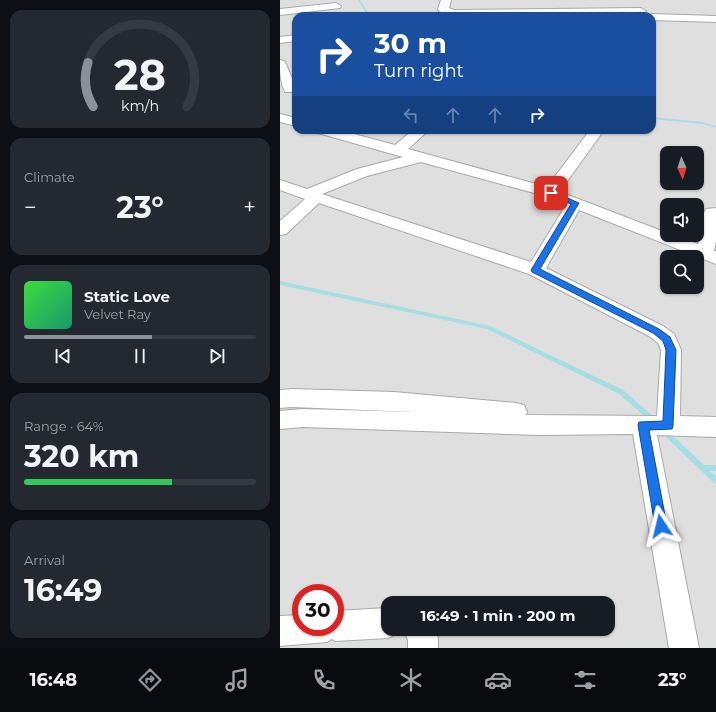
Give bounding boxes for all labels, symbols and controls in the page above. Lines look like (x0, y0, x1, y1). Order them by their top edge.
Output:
text: 30 m (374, 26, 447, 60)
icon: right (308, 28, 360, 80)
text: 28 (114, 50, 166, 100)
text: Turn right (374, 60, 464, 82)
text: km/h (121, 96, 159, 114)
icon: left (400, 104, 422, 126)
icon: ahead (442, 104, 464, 126)
icon: ahead (484, 104, 506, 126)
icon: right (526, 104, 548, 126)
north arrow (660, 146, 704, 190)
map controls (660, 146, 704, 294)
text: Climate (24, 169, 75, 185)
pin (534, 176, 568, 210)
icon: arrive (540, 182, 562, 204)
text: 23° (116, 189, 164, 226)
text: − (24, 194, 37, 221)
text: + (243, 194, 256, 221)
button: sound (660, 198, 704, 242)
button: search (660, 250, 704, 294)
text: Static Love (84, 287, 170, 306)
text: Velvet Ray (84, 306, 151, 322)
icon: previous (52, 345, 74, 367)
icon: pause (129, 345, 151, 367)
icon: next (206, 345, 228, 367)
text: Range · 64% (24, 418, 104, 434)
text: 320 km (24, 438, 139, 475)
position arrow (640, 505, 682, 547)
text: Arrival (24, 552, 65, 568)
text: 16:49 (24, 572, 102, 609)
speed limit sign: 30 (292, 584, 344, 636)
text: 16:49 · 1 min · 200 m (420, 606, 576, 625)
icon: directions (136, 666, 164, 694)
icon: music (223, 666, 251, 694)
icon: phone (310, 666, 338, 694)
icon: climate (397, 666, 425, 694)
icon: car (484, 666, 512, 694)
icon: filters (571, 666, 599, 694)
text: 16:48 (29, 669, 77, 691)
text: 23° (658, 669, 687, 691)

